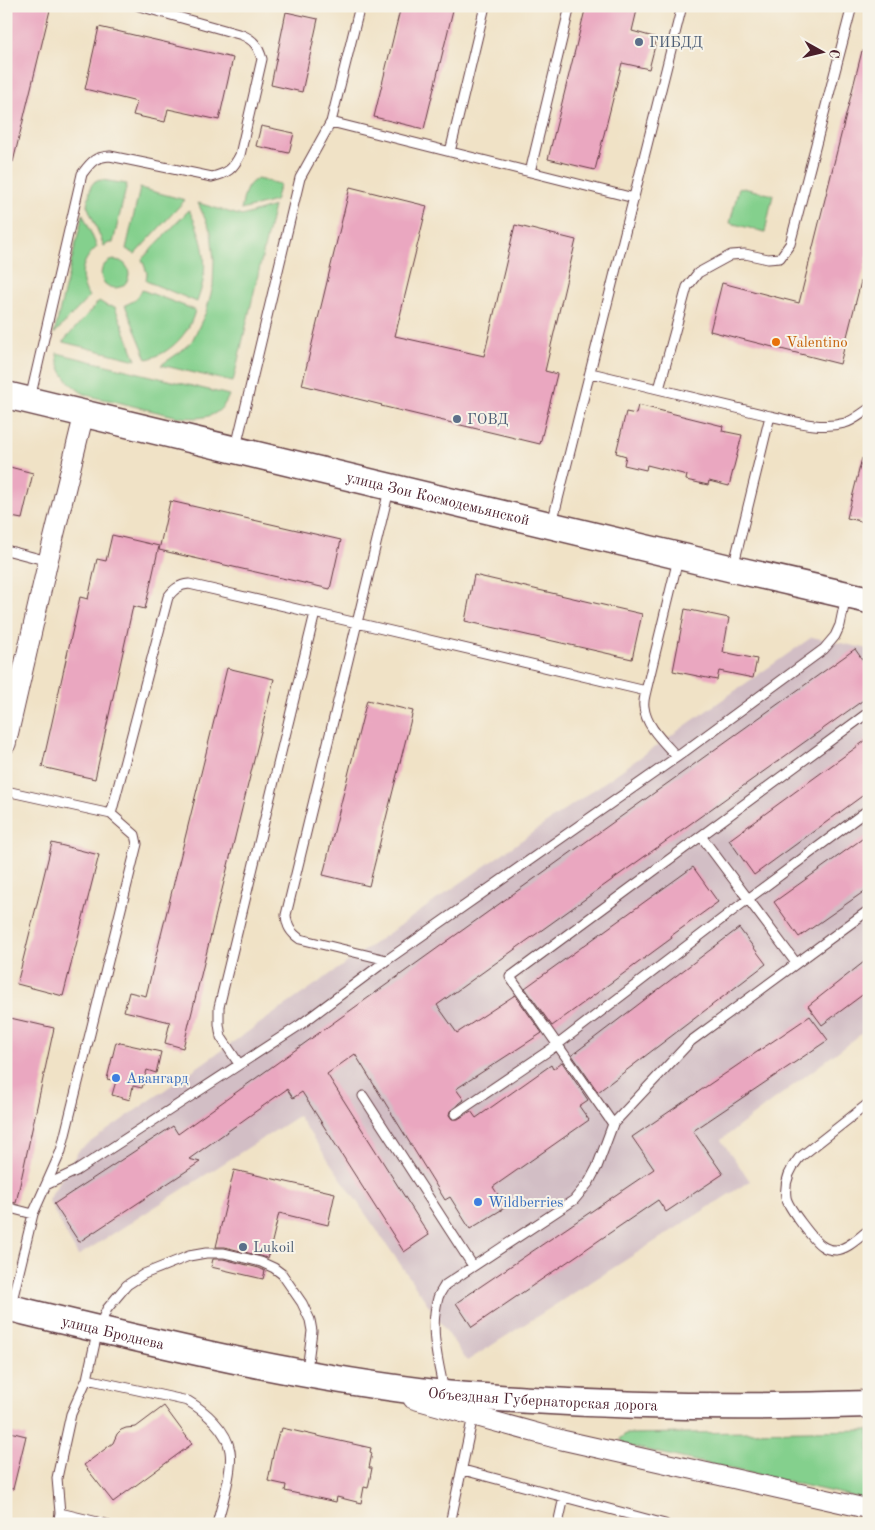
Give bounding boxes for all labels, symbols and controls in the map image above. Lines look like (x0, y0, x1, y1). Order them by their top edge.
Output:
north arrow (798, 28, 848, 78)
marker: ГИБДД (633, 36, 645, 48)
place label: ГИБДД (649, 36, 703, 51)
text: С (826, 48, 841, 59)
marker: Valentino (770, 336, 782, 348)
place label: Valentino (786, 336, 848, 351)
marker: ГОВД (451, 413, 463, 425)
place label: ГОВД (467, 413, 508, 428)
street label: улица Зои Космодемьянской (344, 471, 531, 529)
marker: Авангард (110, 1072, 122, 1084)
place label: Авангард (126, 1072, 189, 1087)
marker: Wildberries (472, 1196, 484, 1208)
place label: Wildberries (488, 1196, 564, 1211)
marker: Lukoil (237, 1241, 249, 1253)
place label: Lukoil (253, 1241, 294, 1256)
street label: улица Броднева (60, 1315, 166, 1353)
street label: Объездная Губернаторская дорога (427, 1386, 659, 1414)

